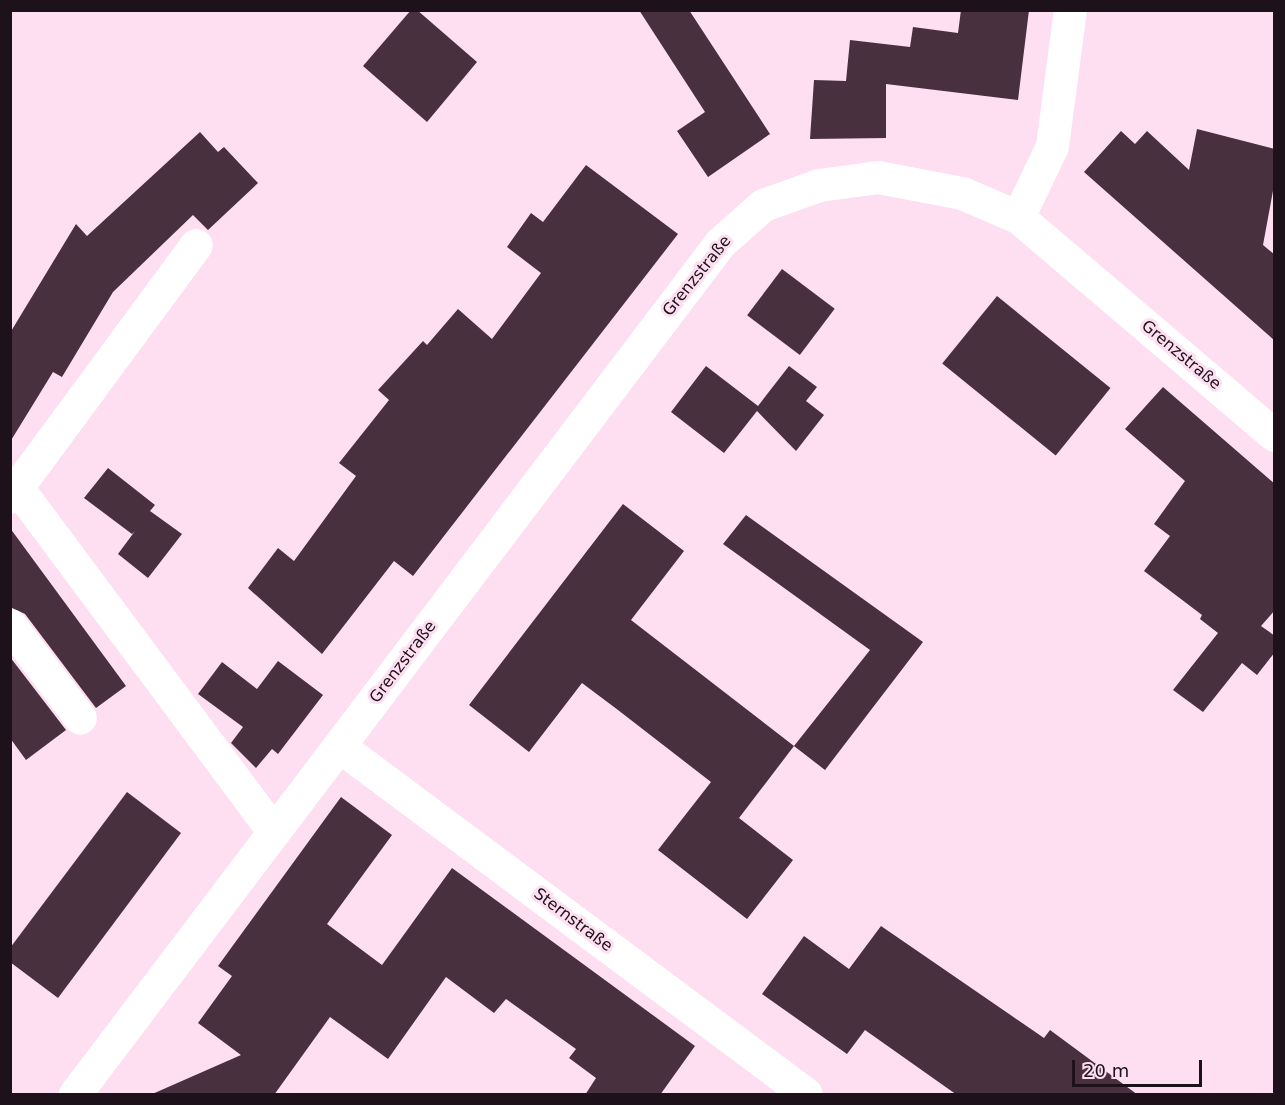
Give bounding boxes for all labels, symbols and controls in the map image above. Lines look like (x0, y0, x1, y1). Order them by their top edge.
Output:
street label: Grenzstraße (659, 232, 735, 320)
street label: Grenzstraße (1137, 316, 1225, 394)
street label: Grenzstraße (366, 617, 440, 707)
street label: Sternstraße (530, 884, 616, 956)
scale bar (1075, 1048, 1206, 1086)
text: 20 m (1083, 1060, 1129, 1081)

